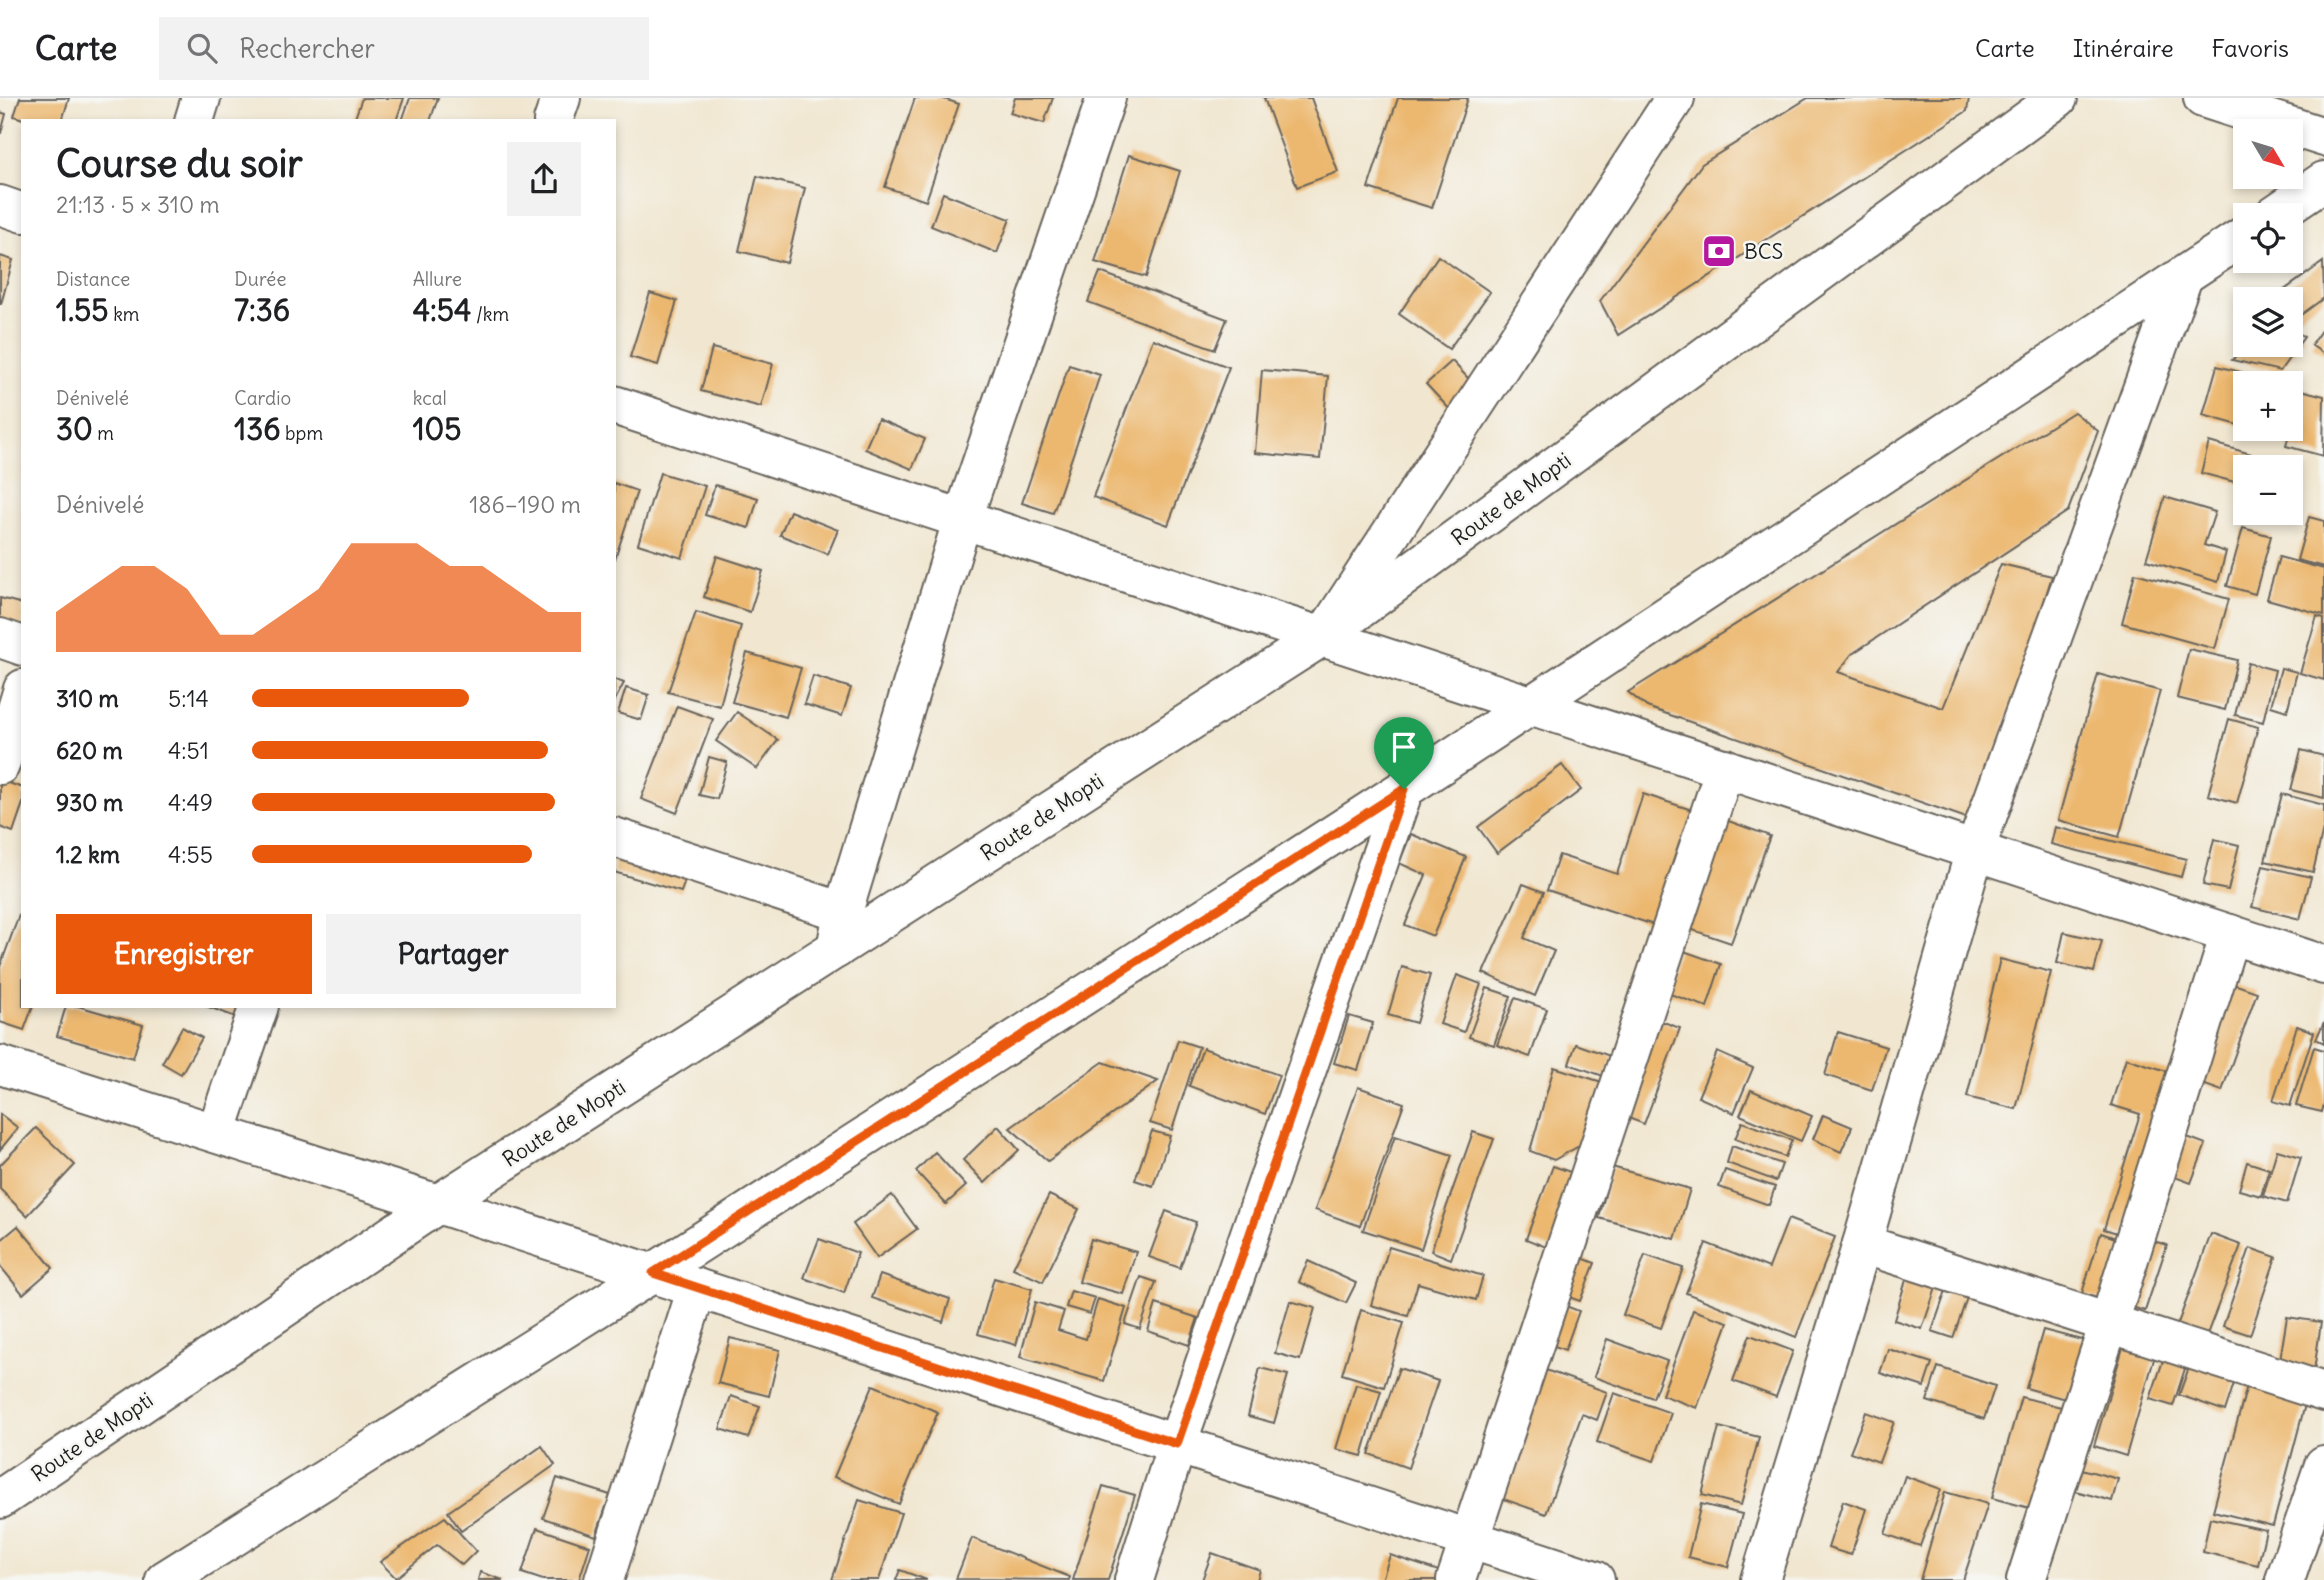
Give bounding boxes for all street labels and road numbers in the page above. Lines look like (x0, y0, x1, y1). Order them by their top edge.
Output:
street label: Route de Mopti (1446, 447, 1576, 551)
street label: Route de Mopti (975, 767, 1109, 867)
street label: Route de Mopti (497, 1073, 631, 1173)
street label: Route de Mopti (26, 1386, 158, 1488)

